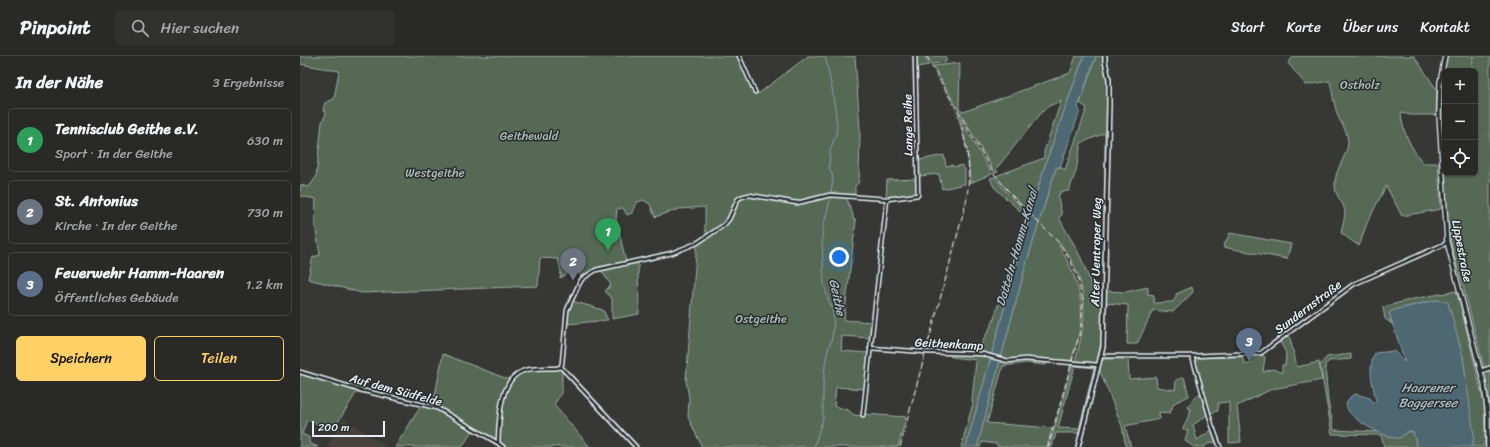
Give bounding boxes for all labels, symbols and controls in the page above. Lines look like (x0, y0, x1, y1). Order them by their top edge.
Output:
search box (115, 10, 395, 46)
text: Pinpoint (20, 11, 91, 44)
text: Hier suchen (161, 15, 239, 41)
text: Start (1231, 15, 1264, 40)
text: Karte (1286, 15, 1321, 40)
text: Über uns (1343, 15, 1398, 40)
text: Kontakt (1420, 15, 1470, 40)
icon: search (129, 17, 151, 39)
text: In der Nähe (16, 67, 103, 97)
map controls (1442, 68, 1478, 176)
button: + (1442, 68, 1478, 104)
text: 3 Ergebnisse (213, 71, 284, 94)
park label: Ostholz (1340, 74, 1380, 96)
street label: Lange Reihe (896, 94, 920, 156)
button: − (1442, 104, 1478, 140)
text: Tennisclub Geithe e.V. (55, 116, 199, 142)
park label: Geithewald (500, 125, 559, 147)
text: 1 (27, 129, 33, 152)
text: 630 m (247, 129, 283, 152)
button: locate (1442, 140, 1478, 176)
text: Sport · In der Geithe (55, 142, 173, 165)
park label: Westgeithe (405, 162, 465, 184)
water label: Datteln-Hamm-Kanal (989, 182, 1045, 309)
text: St. Antonius (55, 188, 138, 214)
street label: Alter Uentroper Weg (1084, 197, 1108, 308)
text: 2 (26, 201, 34, 224)
text: 730 m (247, 201, 283, 224)
text: Kirche · In der Geithe (55, 214, 177, 237)
pin: 1 (595, 218, 621, 251)
street label: Lippestraße (1445, 218, 1479, 284)
your location (829, 247, 849, 267)
pin: 2 (560, 248, 586, 281)
text: Feuerwehr Hamm-Haaren (55, 260, 224, 286)
text: 3 (26, 273, 34, 296)
text: 1.2 km (246, 273, 283, 296)
street label: Sundernstraße (1269, 274, 1347, 340)
water label: Geithe (822, 277, 853, 319)
text: Öffentliches Gebäude (55, 286, 178, 309)
park label: Ostgeithe (735, 308, 787, 330)
pin: 3 (1236, 328, 1262, 361)
street label: Geithenkamp (914, 331, 985, 357)
button: Speichern (16, 336, 146, 381)
button: Teilen (154, 336, 284, 381)
street label: Auf dem Südfelde (346, 367, 445, 413)
water label: Haarener Baggersee (1399, 376, 1459, 414)
text: 200 m (318, 418, 350, 437)
scale bar (312, 419, 385, 438)

